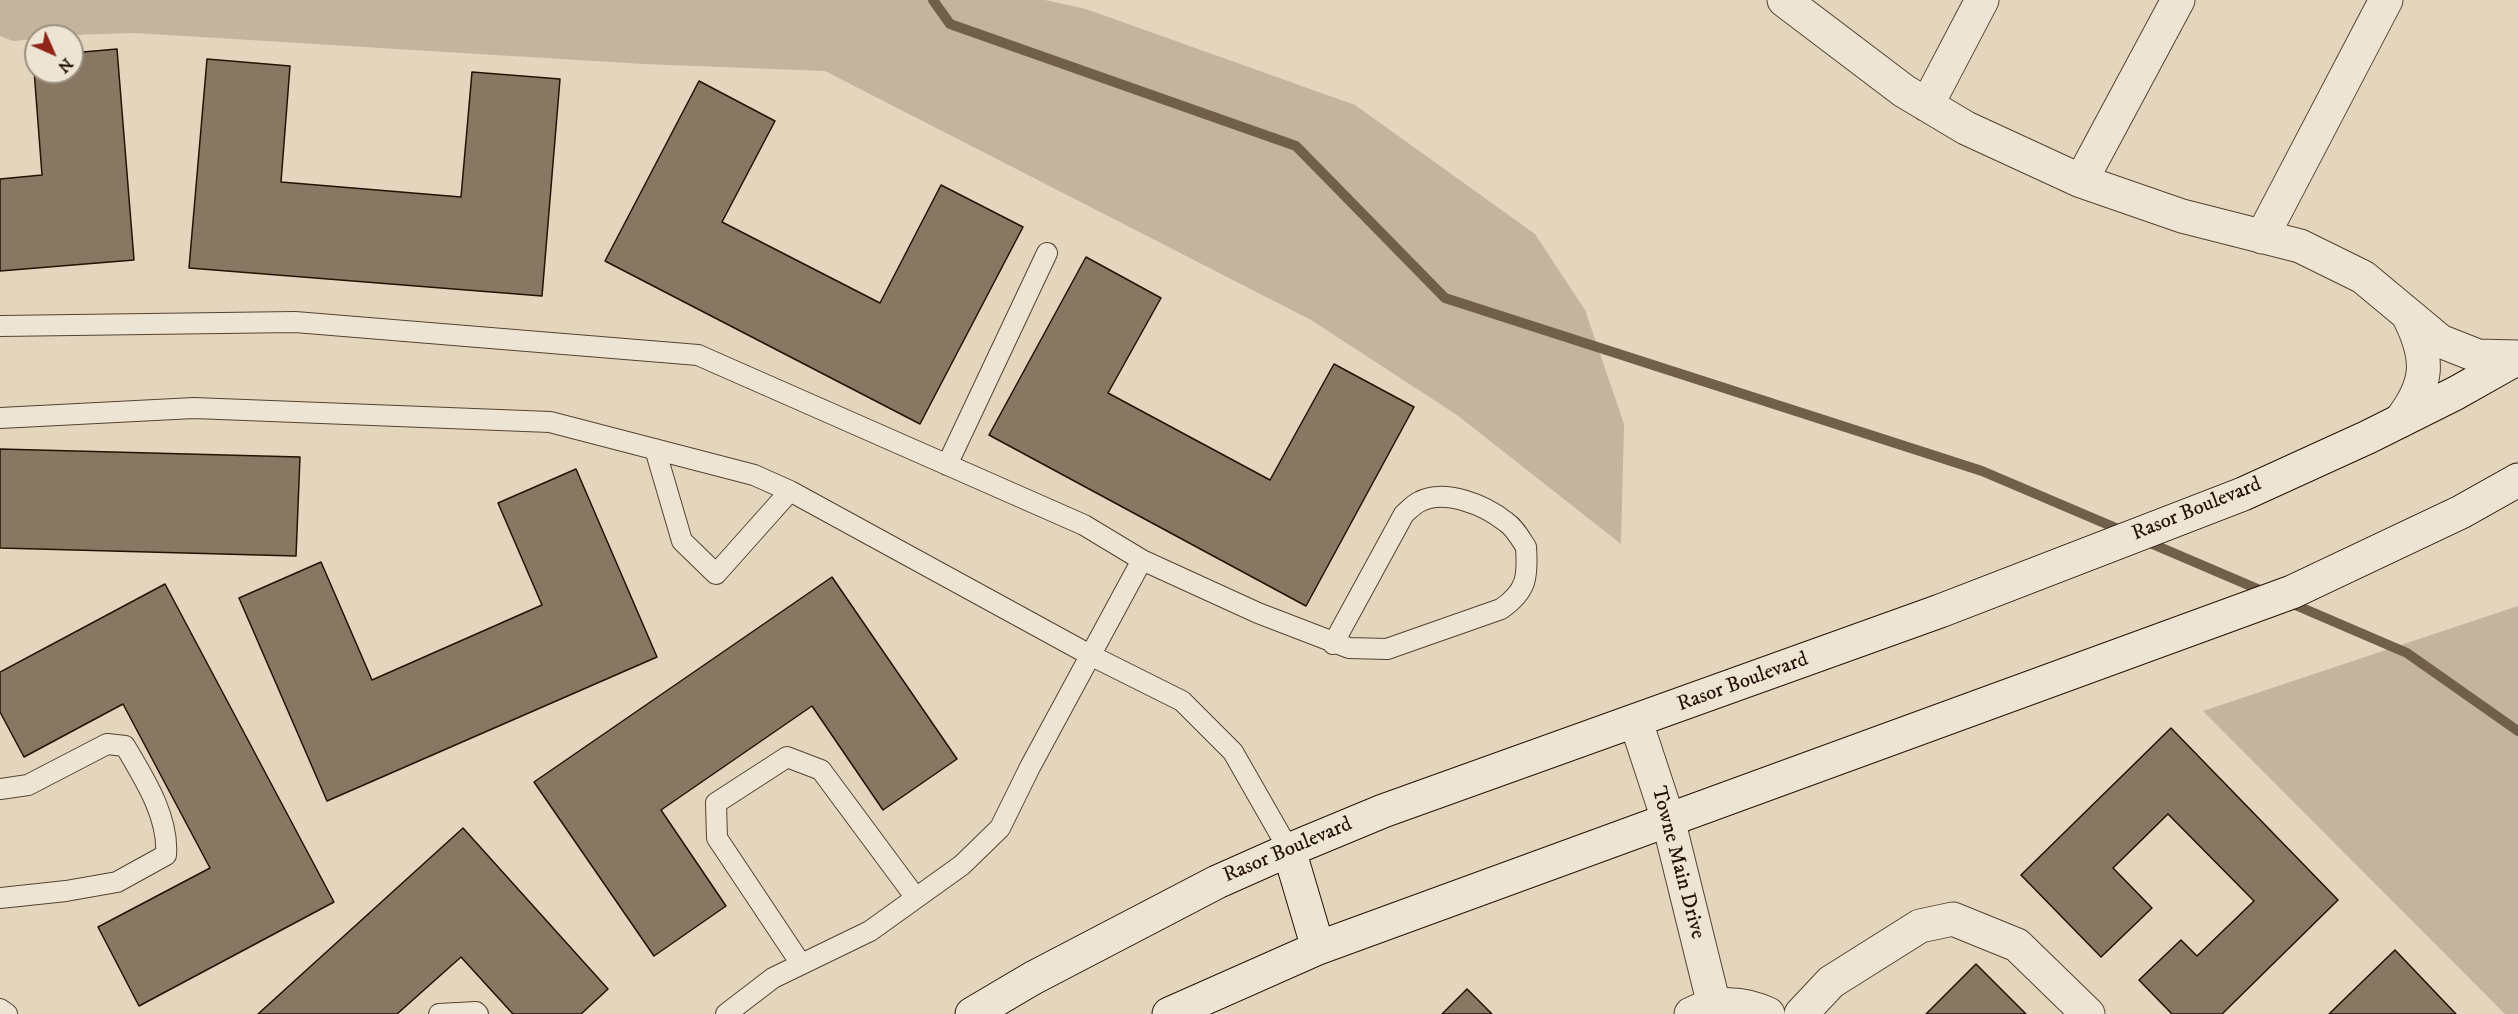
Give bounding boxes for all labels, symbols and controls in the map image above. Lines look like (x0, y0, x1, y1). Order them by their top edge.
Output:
north arrow (24, 24, 84, 84)
text: N (54, 54, 77, 77)
street label: Rasor Boulevard (2129, 473, 2265, 547)
street label: Rasor Boulevard (1674, 648, 1812, 718)
street label: Towne Main Drive (1644, 784, 1710, 942)
street label: Rasor Boulevard (1220, 813, 1356, 889)

